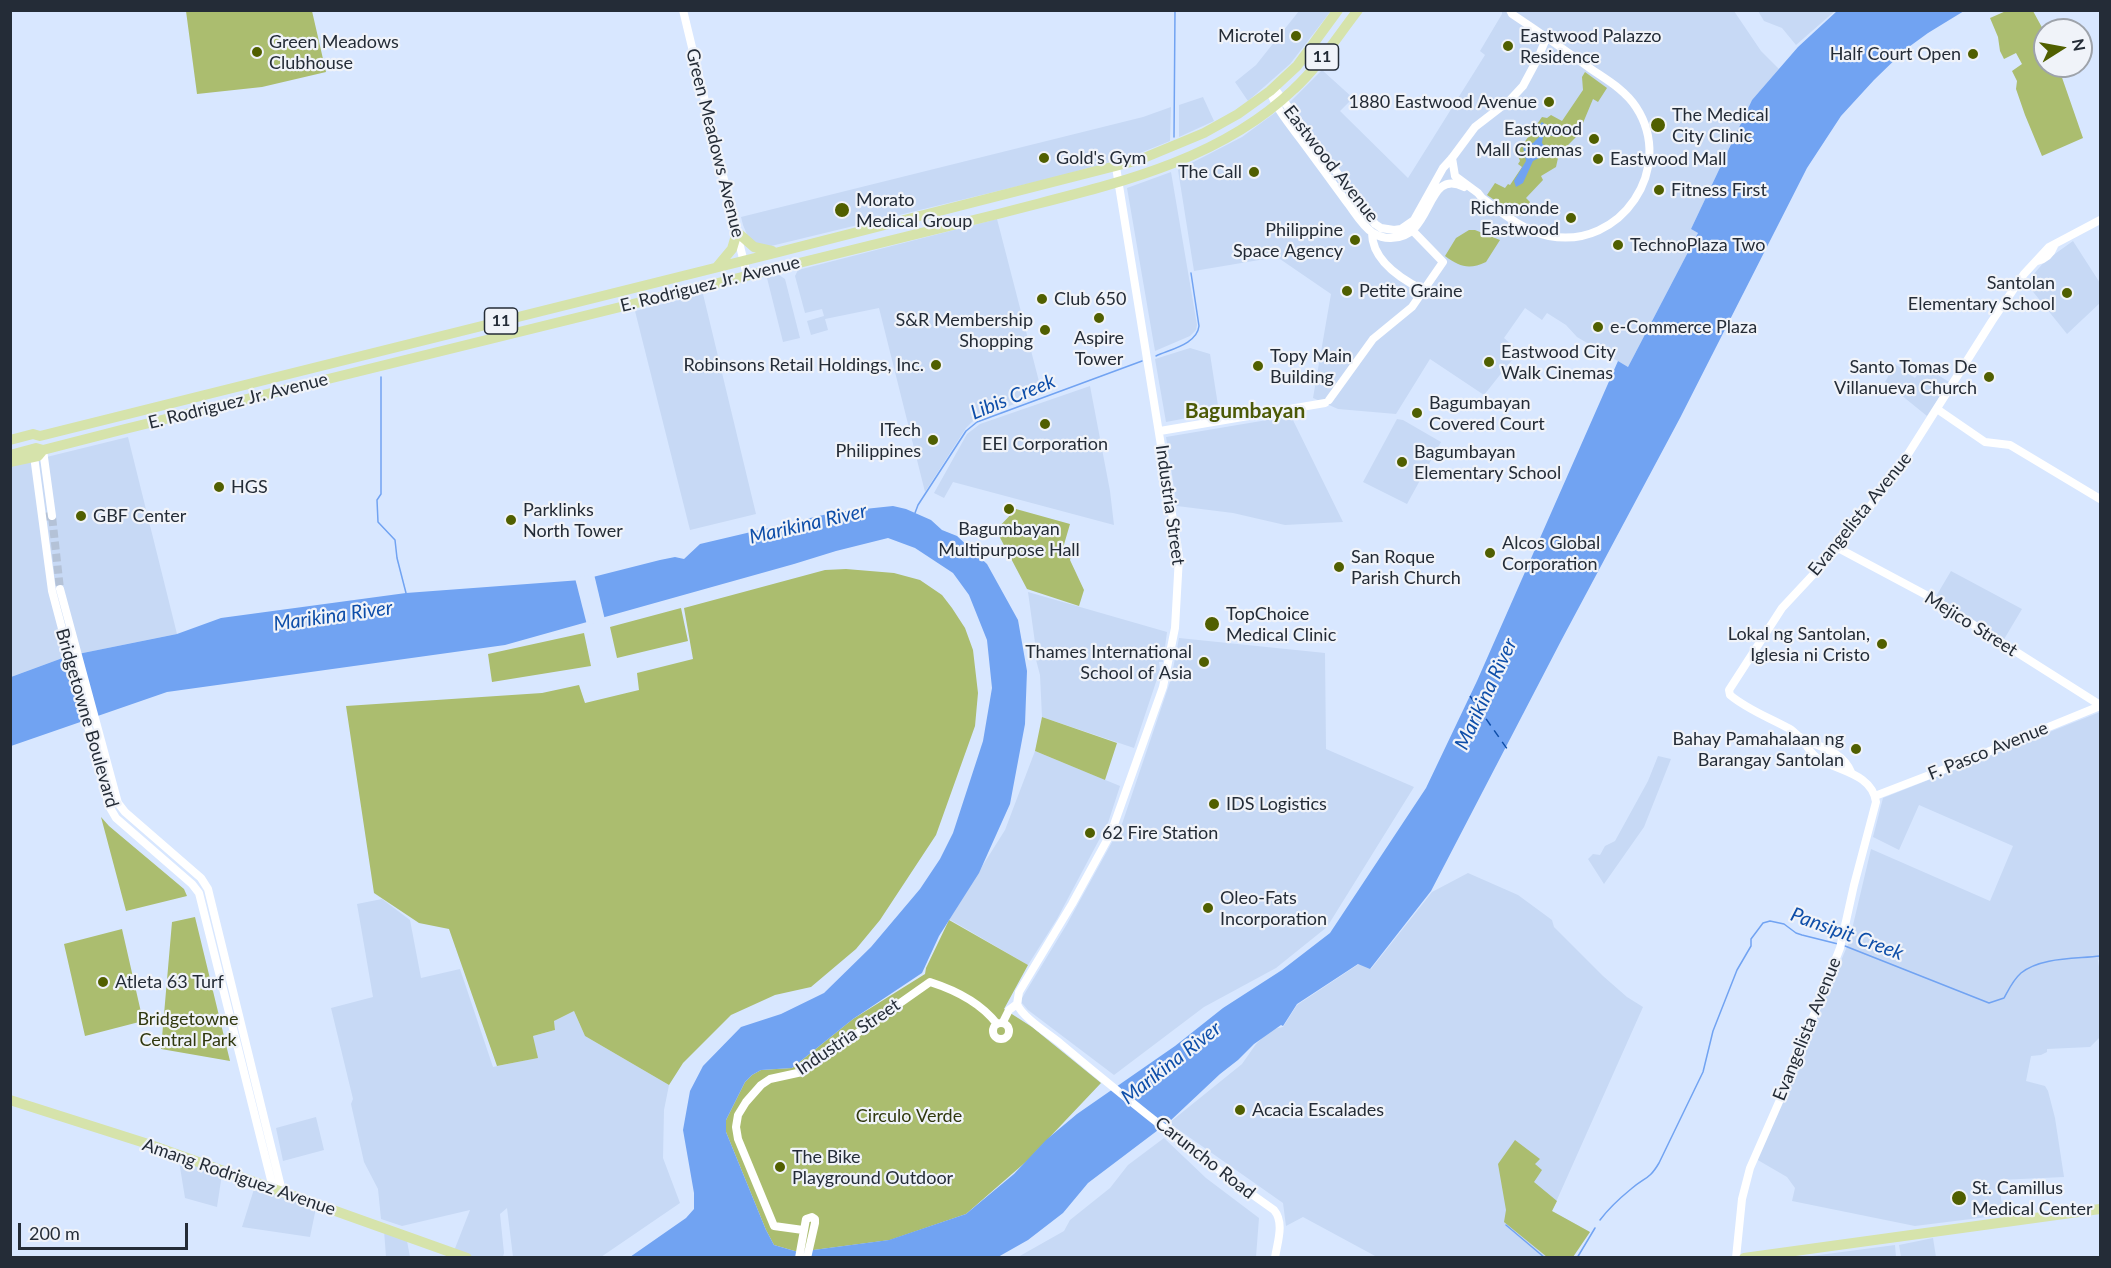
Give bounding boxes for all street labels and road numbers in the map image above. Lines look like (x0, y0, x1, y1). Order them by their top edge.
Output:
road number: 11 (1306, 44, 1338, 70)
street label: Green Meadows Avenue (681, 46, 749, 240)
street label: Eastwood Avenue (1279, 101, 1383, 227)
street label: E. Rodriguez Jr. Avenue (618, 251, 802, 317)
road number: 11 (484, 308, 518, 334)
street label: E. Rodriguez Jr. Avenue (146, 368, 330, 434)
street label: Industria Street (1151, 444, 1189, 566)
street label: Evangelista Avenue (1804, 448, 1916, 580)
street label: Mejico Street (1921, 587, 2021, 661)
street label: Bridgetowne Boulevard (51, 626, 123, 810)
street label: F. Pasco Avenue (1925, 717, 2051, 785)
street label: Evangelista Avenue (1768, 954, 1846, 1104)
street label: Industria Street (792, 994, 904, 1080)
street label: Caruncho Road (1151, 1112, 1259, 1204)
street label: Amang Rodriguez Avenue (140, 1134, 338, 1220)

